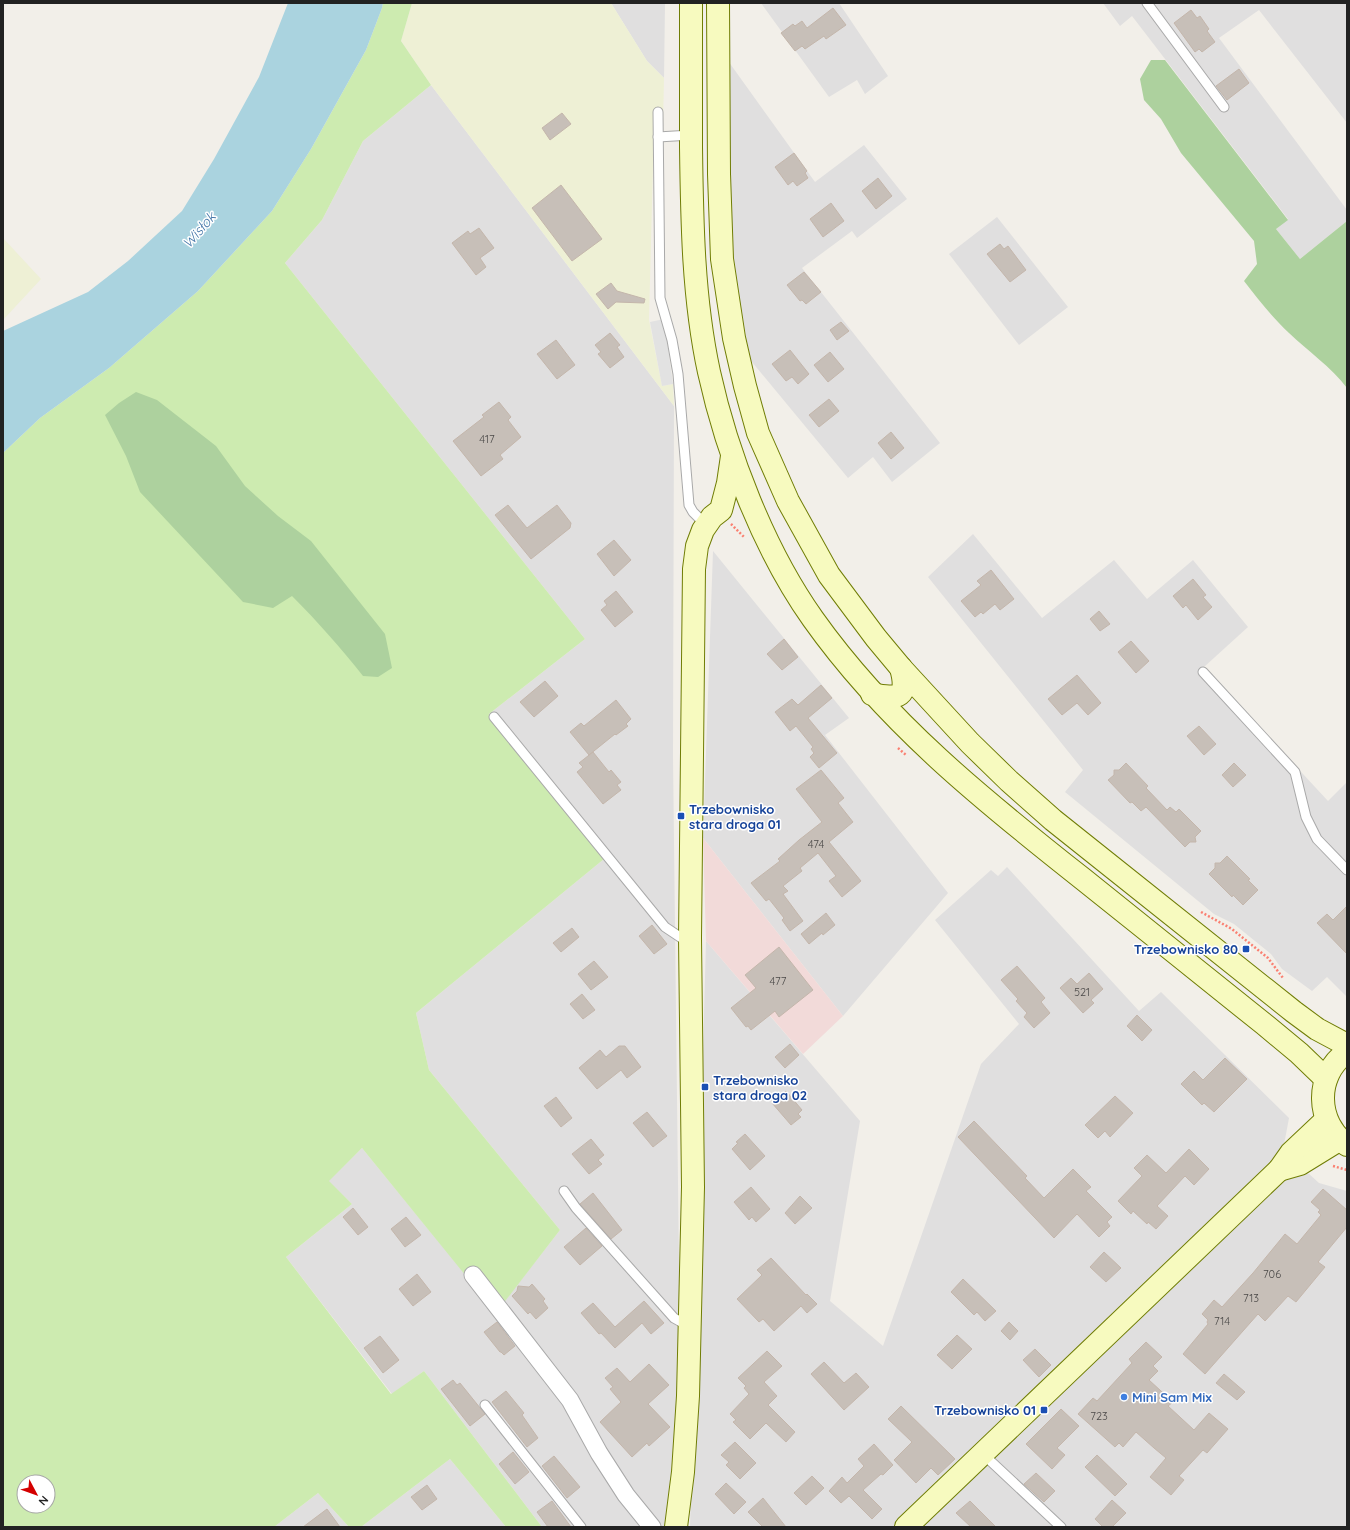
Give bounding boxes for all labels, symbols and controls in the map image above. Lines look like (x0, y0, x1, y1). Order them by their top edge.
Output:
water label: Wisłok (178, 207, 221, 252)
house number: 417 (479, 432, 495, 446)
place label: Trzebownisko stara droga 01 (689, 801, 781, 832)
marker: Trzebownisko stara droga 01 (676, 811, 686, 821)
house number: 474 (808, 837, 824, 851)
place label: Trzebownisko 80 (1134, 941, 1238, 957)
marker: Trzebownisko 80 (1241, 944, 1251, 954)
house number: 477 (770, 974, 787, 988)
house number: 521 (1074, 985, 1090, 999)
place label: Trzebownisko stara droga 02 (713, 1072, 807, 1103)
marker: Trzebownisko stara droga 02 (700, 1082, 710, 1092)
house number: 706 (1263, 1267, 1281, 1281)
house number: 713 (1243, 1291, 1259, 1305)
house number: 714 (1214, 1314, 1230, 1328)
place label: Mini Sam Mix (1132, 1389, 1212, 1405)
marker: Mini Sam Mix (1119, 1392, 1129, 1402)
place label: Trzebownisko 01 (934, 1402, 1036, 1418)
marker: Trzebownisko 01 (1039, 1405, 1049, 1415)
house number: 723 (1090, 1409, 1108, 1423)
north arrow (16, 1474, 56, 1514)
text: N (36, 1493, 51, 1508)

